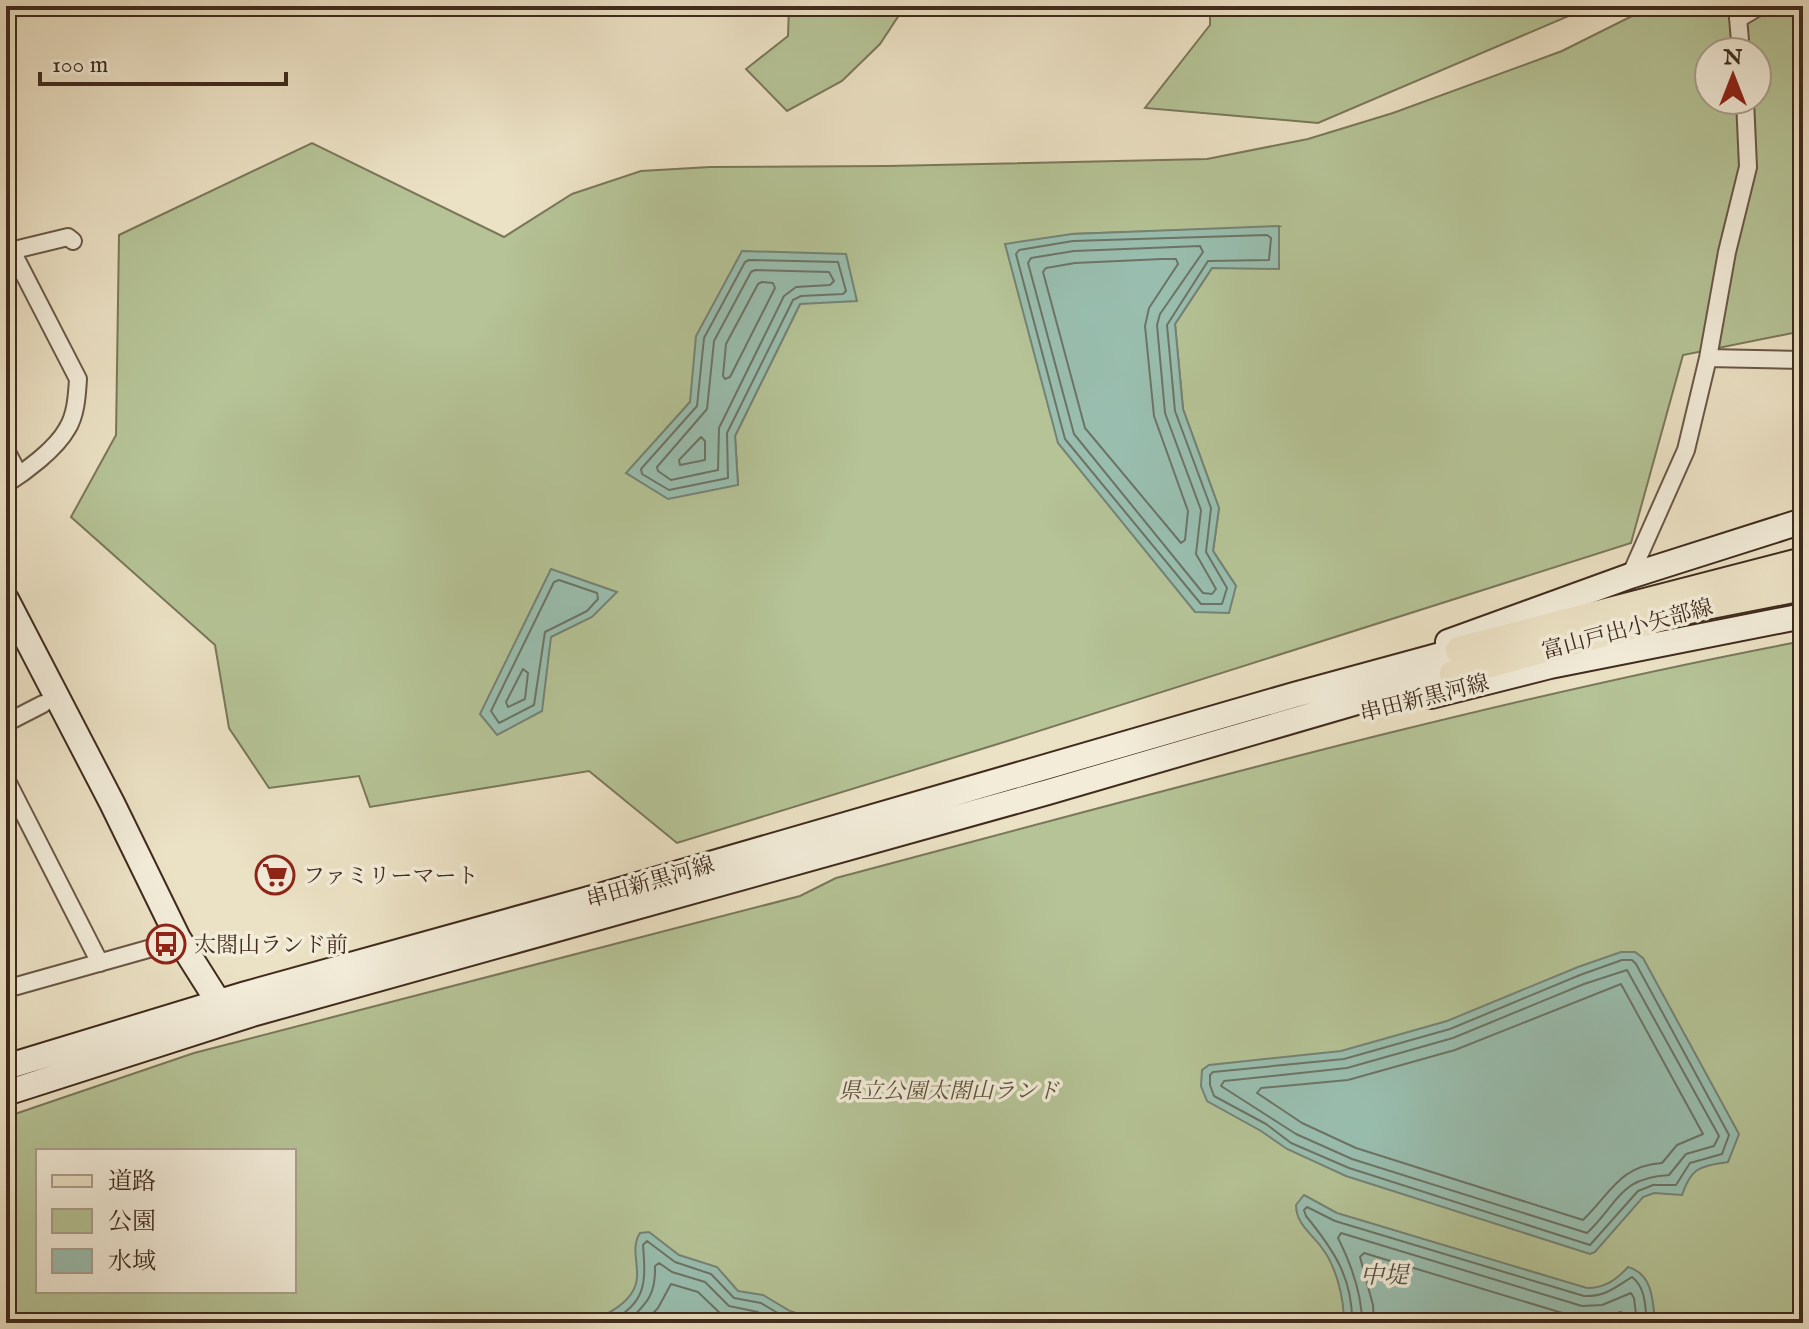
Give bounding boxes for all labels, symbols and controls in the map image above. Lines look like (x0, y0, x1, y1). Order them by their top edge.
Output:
scale bar (40, 36, 286, 86)
north arrow (1693, 36, 1773, 116)
text: N (1722, 44, 1743, 72)
text: 100 m (52, 50, 108, 81)
street label: 富山戸出小矢部線 (1539, 594, 1716, 666)
street label: 串田新黒河線 (1357, 669, 1492, 728)
street label: 串田新黒河線 (583, 851, 718, 915)
supermarket icon: ファミリーマート (254, 854, 296, 896)
place label: ファミリーマート (303, 863, 479, 891)
bus stop icon: 太閤山ランド前 (145, 923, 187, 965)
place label: 太閤山ランド前 (194, 932, 348, 960)
park label: 県立公園太閤山ランド (839, 1078, 1060, 1106)
legend (36, 1149, 296, 1293)
text: 道路 (108, 1167, 156, 1198)
text: 公園 (108, 1207, 156, 1238)
text: 水域 (108, 1247, 156, 1278)
water label: 中堤 (1360, 1261, 1411, 1292)

